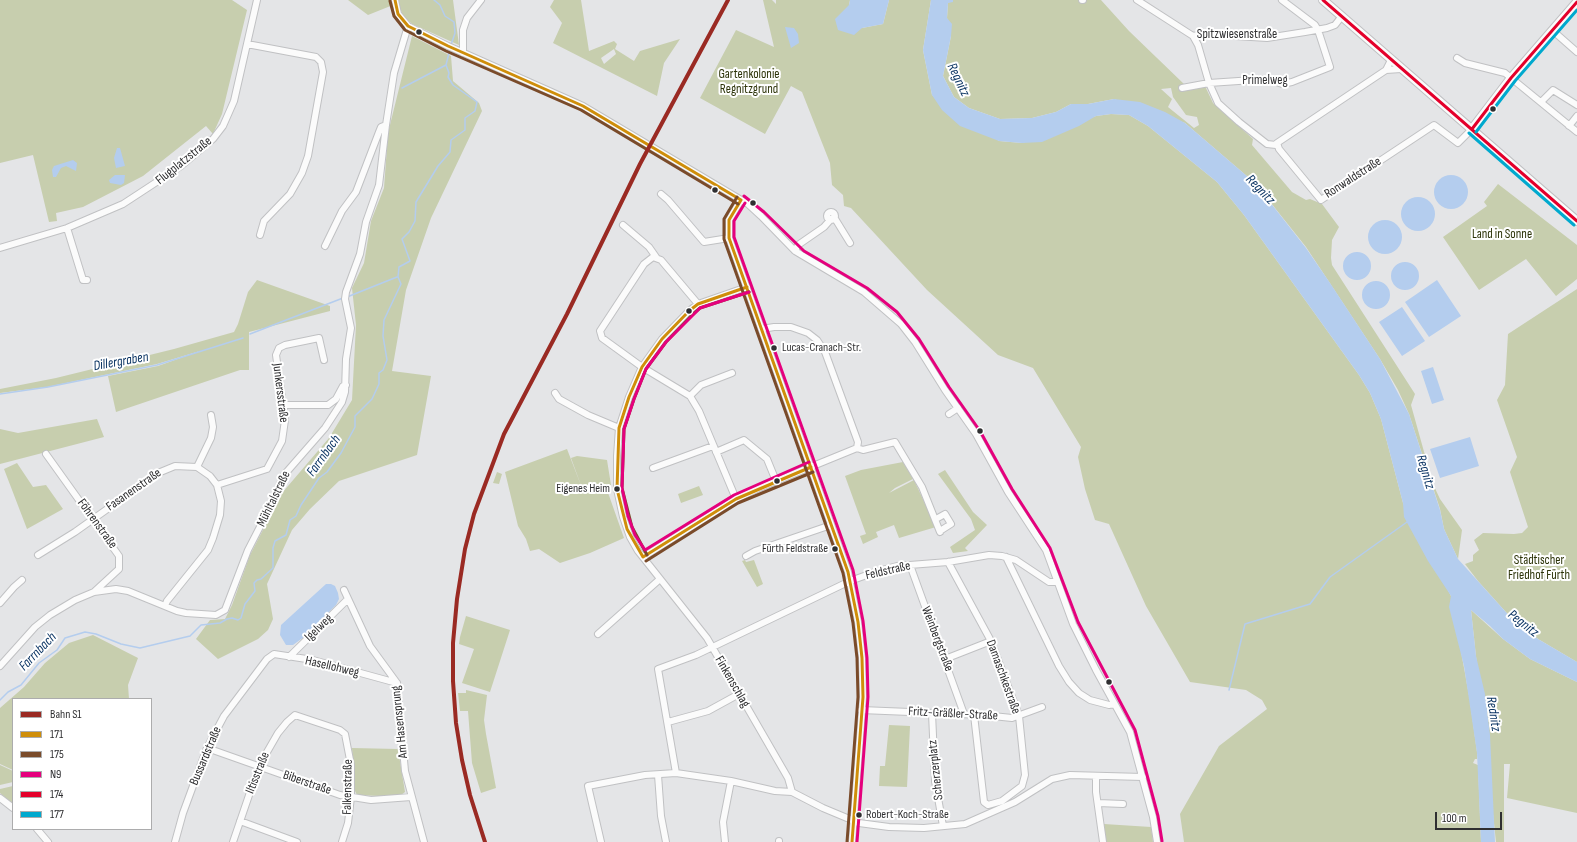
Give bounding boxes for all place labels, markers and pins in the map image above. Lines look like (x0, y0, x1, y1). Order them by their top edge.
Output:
unlabelled marker (414, 27, 424, 37)
unlabelled marker (1488, 104, 1498, 114)
unlabelled marker (710, 185, 720, 195)
unlabelled marker (748, 198, 758, 208)
unlabelled marker (684, 306, 694, 316)
place label: Lucas-Cranach-Str. (782, 341, 861, 355)
marker: Lucas-Cranach-Str. (769, 343, 779, 353)
unlabelled marker (975, 426, 985, 436)
unlabelled marker (772, 476, 782, 486)
place label: Eigenes Heim (556, 482, 610, 496)
marker: Eigenes Heim (612, 484, 622, 494)
place label: Fürth Feldstraße (762, 542, 828, 556)
marker: Fürth Feldstraße (830, 544, 840, 554)
unlabelled marker (1104, 677, 1114, 687)
place label: Robert-Koch-Straße (866, 808, 949, 822)
marker: Robert-Koch-Straße (854, 810, 864, 820)

